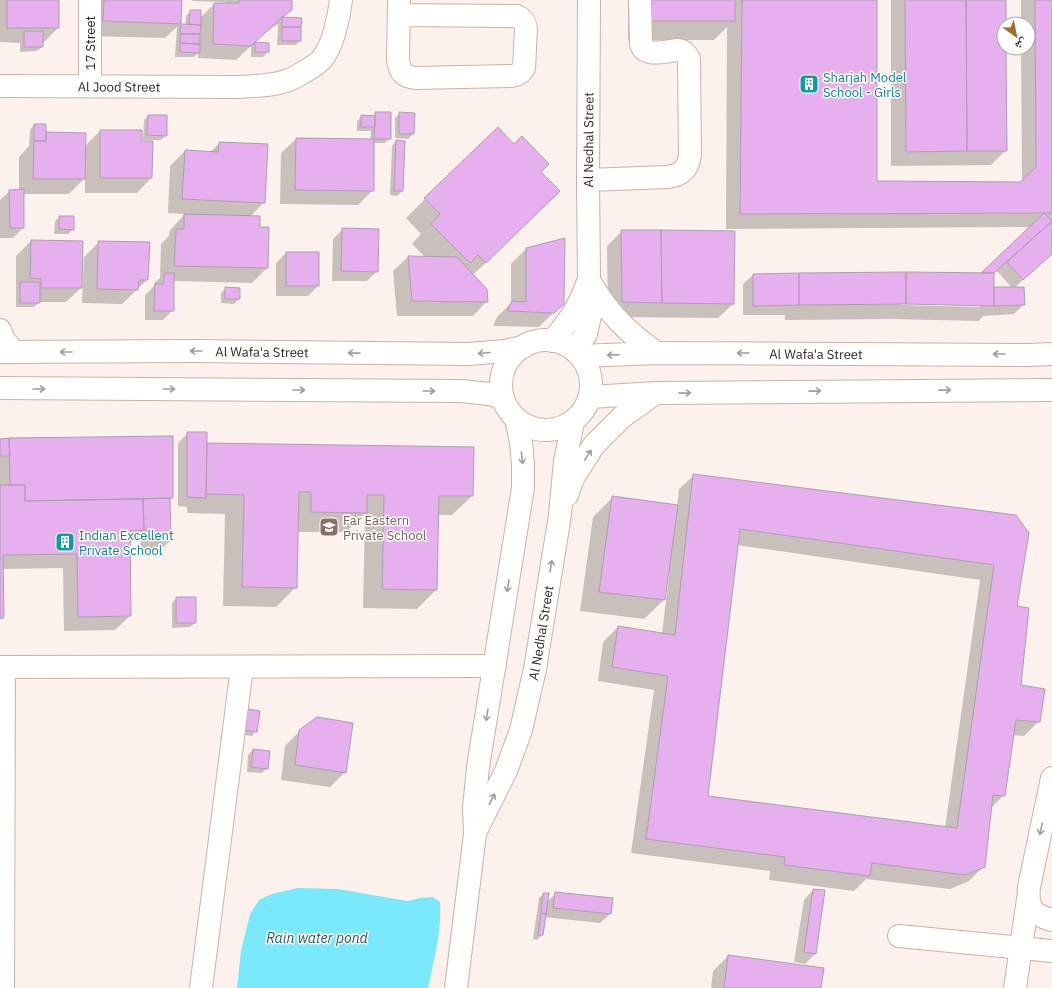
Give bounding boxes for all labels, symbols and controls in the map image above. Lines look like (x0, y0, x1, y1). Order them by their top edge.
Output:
street label: 17 Street (82, 16, 99, 70)
north arrow (996, 16, 1036, 56)
text: ش (1012, 34, 1030, 54)
place label: Sharjah Model School - Girls (823, 69, 907, 101)
building icon: Sharjah Model School - Girls (798, 73, 820, 95)
street label: Al Jood Street (78, 78, 160, 96)
street label: Al Nedhal Street (580, 92, 597, 188)
street label: Al Wafa'a Street (215, 343, 309, 361)
street label: Al Wafa'a Street (769, 346, 863, 363)
one-way arrow (190, 347, 203, 355)
one-way arrow (60, 348, 73, 356)
one-way arrow (348, 349, 361, 357)
one-way arrow (737, 349, 750, 357)
one-way arrow (478, 350, 491, 357)
one-way arrow (607, 351, 620, 358)
one-way arrow (993, 351, 1006, 358)
one-way arrow (32, 385, 45, 393)
one-way arrow (162, 385, 175, 393)
one-way arrow (292, 386, 305, 394)
one-way arrow (938, 386, 951, 394)
one-way arrow (422, 387, 435, 395)
one-way arrow (808, 387, 821, 395)
one-way arrow (678, 389, 691, 396)
one-way arrow (585, 449, 593, 461)
one-way arrow (519, 451, 526, 464)
place label: Far Eastern Private School (343, 512, 427, 544)
school or university icon: Far Eastern Private School (318, 516, 340, 538)
place label: Indian Excellent Private School (79, 527, 173, 559)
building icon: Indian Excellent Private School (54, 531, 76, 553)
one-way arrow (547, 560, 555, 573)
one-way arrow (504, 580, 512, 593)
street label: Al Nedhal Street (525, 584, 557, 682)
one-way arrow (483, 708, 491, 721)
one-way arrow (489, 793, 497, 805)
one-way arrow (1037, 823, 1045, 836)
water label: Rain water pond (266, 929, 369, 947)

